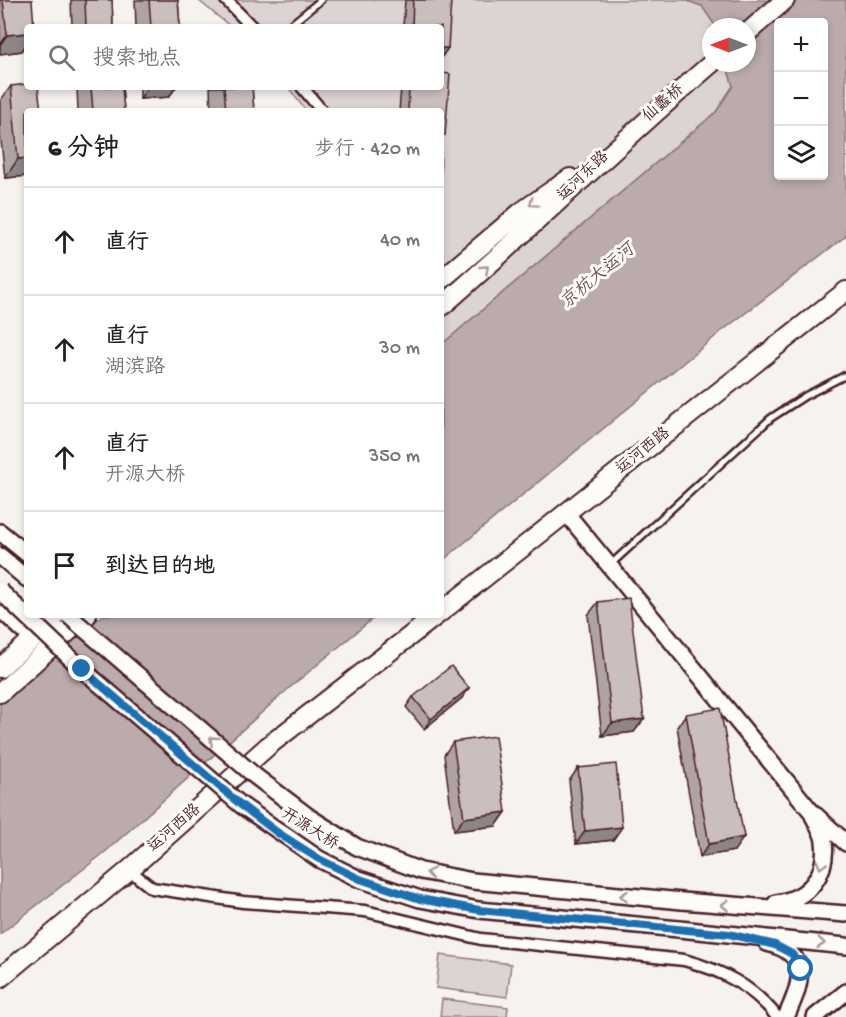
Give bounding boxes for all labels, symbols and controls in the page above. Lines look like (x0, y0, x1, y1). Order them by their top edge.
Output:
north arrow (702, 18, 756, 72)
map controls (774, 18, 828, 180)
button: + (774, 18, 828, 72)
search box (24, 24, 444, 90)
icon: search (45, 41, 78, 74)
text: 搜索地点 (93, 47, 181, 73)
button: − (774, 72, 828, 126)
street label: 仙蠡桥 (638, 80, 688, 127)
button: layers (774, 126, 828, 180)
text: 6 分钟 (48, 135, 119, 166)
text: 步行 · 420 m (315, 139, 420, 162)
street label: 运河东路 (553, 146, 614, 206)
one-way arrow (529, 196, 540, 207)
icon: ahead (48, 225, 81, 258)
text: 40 m (380, 230, 420, 253)
text: 直行 (105, 231, 149, 257)
water label: 京杭大运河 (556, 237, 642, 314)
one-way arrow (478, 265, 489, 276)
text: 直行 (105, 325, 149, 351)
icon: ahead (48, 333, 81, 366)
text: 30 m (379, 338, 420, 361)
text: 湖滨路 (105, 357, 165, 380)
street label: 运河西路 (612, 423, 675, 480)
text: 直行 (105, 433, 149, 459)
icon: ahead (48, 441, 81, 474)
text: 350 m (369, 446, 420, 469)
text: 开源大桥 (105, 465, 185, 488)
icon: arrive (48, 549, 81, 582)
text: 到达目的地 (105, 555, 215, 581)
route end (68, 655, 94, 681)
one-way arrow (209, 736, 220, 747)
street label: 运河西路 (143, 799, 205, 857)
street label: 开源大桥 (277, 804, 342, 855)
one-way arrow (816, 860, 829, 870)
one-way arrow (426, 867, 436, 880)
one-way arrow (619, 890, 628, 903)
one-way arrow (720, 898, 729, 911)
one-way arrow (816, 936, 825, 949)
route start (787, 955, 813, 981)

